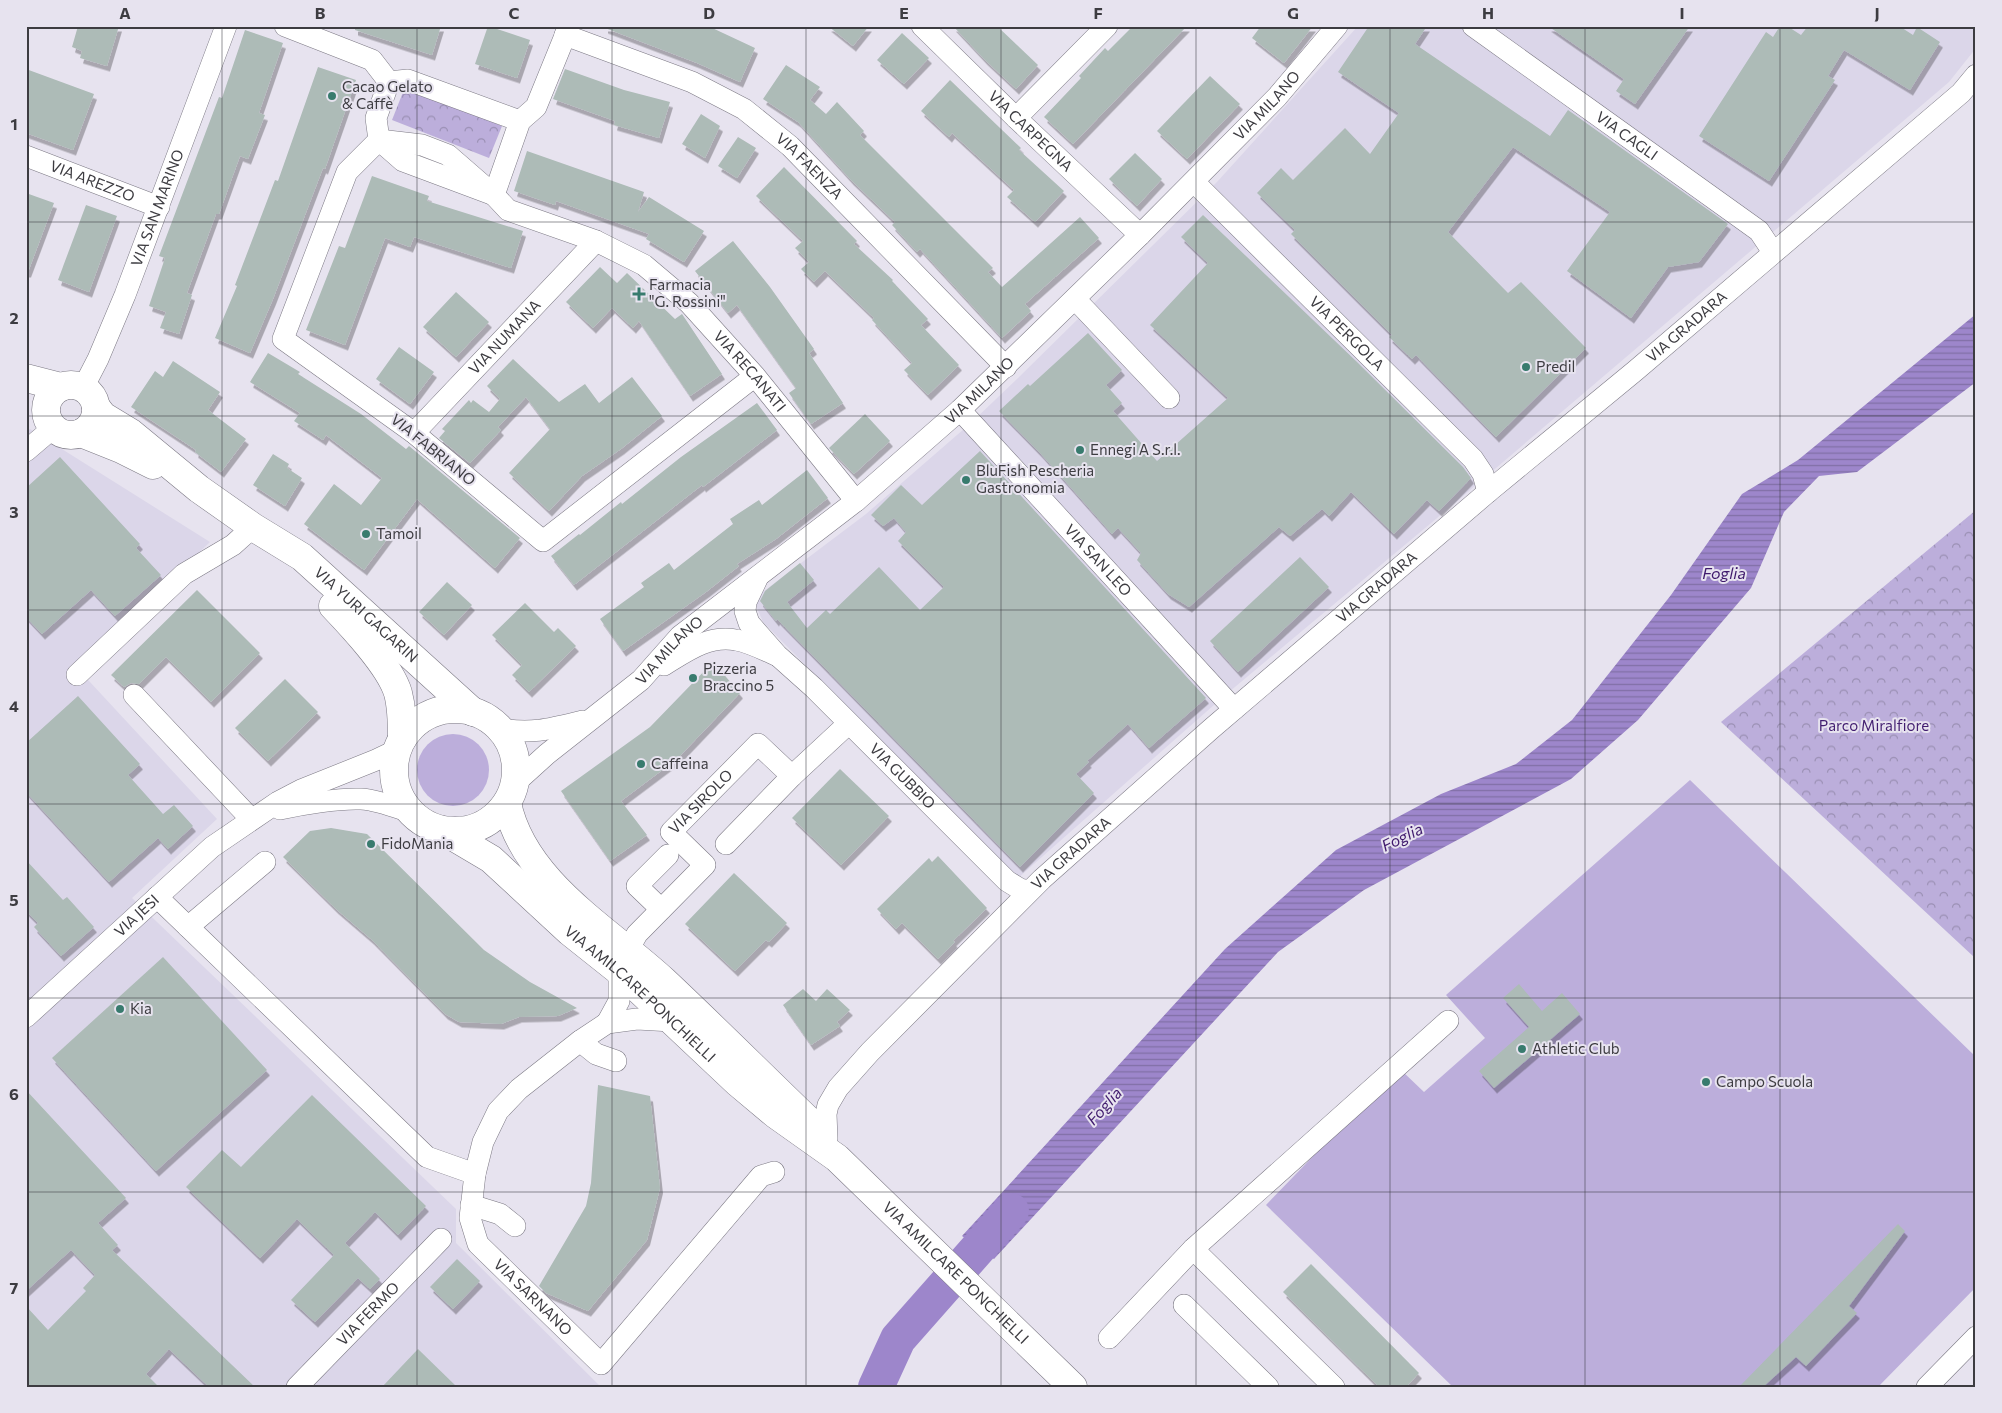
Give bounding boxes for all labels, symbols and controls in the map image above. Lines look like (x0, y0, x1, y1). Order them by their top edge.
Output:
text: A (119, 3, 131, 22)
text: B (315, 3, 326, 22)
text: C (509, 3, 520, 22)
text: D (703, 3, 715, 22)
text: E (899, 3, 909, 22)
text: F (1093, 3, 1103, 22)
text: G (1287, 3, 1299, 22)
text: H (1482, 3, 1494, 22)
text: I (1679, 3, 1685, 22)
text: J (1874, 3, 1880, 22)
street label: VIA MILANO (1229, 67, 1303, 143)
place label: Cacao Gelato & Caffè (342, 77, 433, 112)
street label: VIA CARPEGNA (985, 86, 1077, 175)
marker: Cacao Gelato & Caffè (326, 90, 338, 102)
street label: VIA CAGLI (1593, 107, 1662, 164)
text: 1 (10, 114, 18, 133)
street label: VIA FAENZA (773, 129, 847, 203)
street label: VIA SAN MARINO (127, 147, 187, 269)
street label: VIA AREZZO (48, 156, 138, 205)
place label: Farmacia "G. Rossini" (649, 275, 726, 310)
street label: VIA GRADARA (1642, 287, 1730, 366)
marker: Farmacia "G. Rossini" (633, 288, 645, 300)
street label: VIA PERGOLA (1306, 292, 1388, 374)
street label: VIA NUMANA (464, 295, 544, 378)
text: 2 (9, 308, 19, 327)
street label: VIA RECANATI (710, 326, 790, 415)
street label: VIA MILANO (941, 353, 1017, 427)
place label: Predil (1536, 357, 1575, 375)
marker: Predil (1520, 361, 1532, 373)
street label: VIA FABRIANO (388, 410, 480, 489)
place label: Ennegi A S.r.l. (1090, 440, 1181, 458)
marker: Ennegi A S.r.l. (1074, 444, 1086, 456)
place label: BluFish Pescheria Gastronomia (976, 461, 1094, 496)
marker: BluFish Pescheria Gastronomia (960, 474, 972, 486)
text: 3 (9, 502, 19, 521)
street label: VIA SAN LEO (1061, 520, 1136, 599)
place label: Tamoil (376, 524, 422, 542)
marker: Tamoil (360, 528, 372, 540)
street label: VIA GRADARA (1332, 547, 1420, 626)
street label: VIA YURI GAGARIN (311, 563, 422, 666)
water label: Foglia (1702, 563, 1746, 582)
street label: VIA MILANO (631, 612, 706, 688)
place label: Pizzeria Braccino 5 (703, 659, 774, 694)
marker: Pizzeria Braccino 5 (687, 672, 699, 684)
text: 4 (9, 696, 19, 715)
park label: Parco Miralfiore (1819, 716, 1929, 734)
street label: VIA GUBBIO (866, 739, 939, 812)
place label: Caffeina (651, 754, 708, 772)
marker: Caffeina (635, 758, 647, 770)
street label: VIA SIROLO (664, 765, 736, 837)
street label: VIA GRADARA (1027, 812, 1114, 893)
water label: Foglia (1378, 818, 1426, 855)
place label: FidoMania (381, 834, 453, 852)
marker: FidoMania (365, 838, 377, 850)
text: 5 (9, 890, 19, 909)
street label: VIA JESI (110, 890, 162, 940)
street label: VIA AMILCARE PONCHIELLI (561, 921, 720, 1065)
place label: Kia (130, 999, 152, 1017)
marker: Kia (114, 1003, 126, 1015)
place label: Athletic Club (1532, 1039, 1620, 1057)
marker: Athletic Club (1516, 1043, 1528, 1055)
place label: Campo Scuola (1716, 1072, 1813, 1090)
marker: Campo Scuola (1700, 1076, 1712, 1088)
water label: Foglia (1082, 1083, 1125, 1128)
text: 6 (9, 1084, 19, 1103)
street label: VIA AMILCARE PONCHIELLI (879, 1197, 1033, 1347)
street label: VIA SARNANO (490, 1254, 576, 1339)
text: 7 (10, 1278, 19, 1297)
street label: VIA FERMO (332, 1278, 402, 1349)

